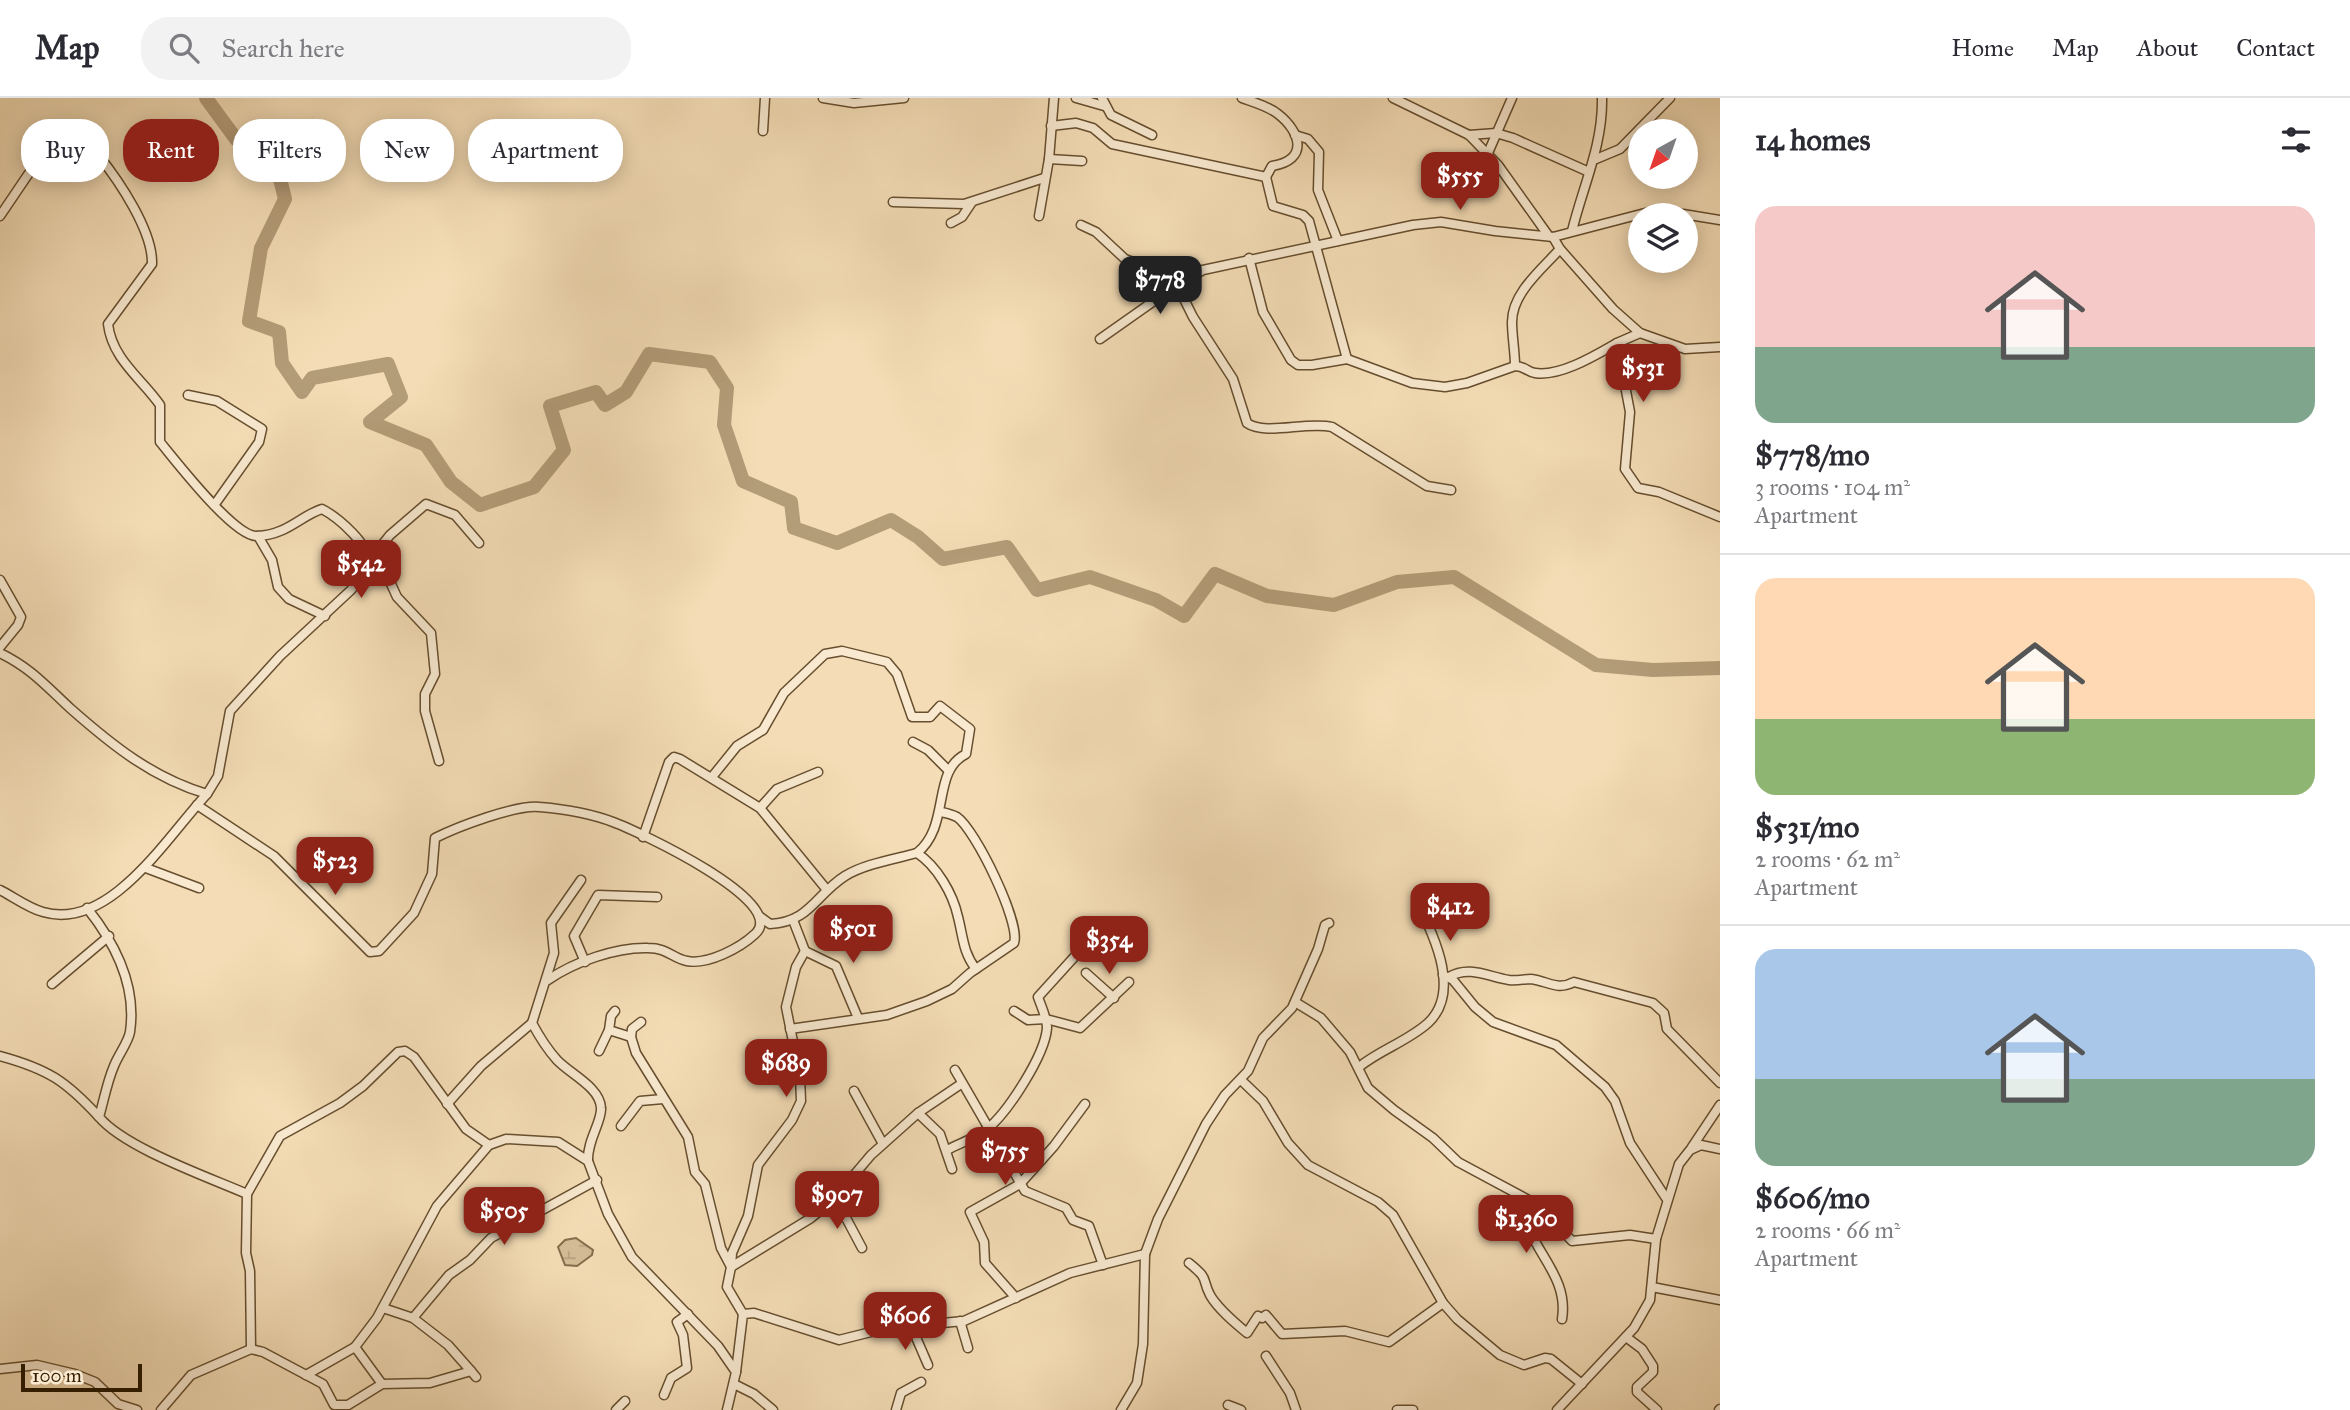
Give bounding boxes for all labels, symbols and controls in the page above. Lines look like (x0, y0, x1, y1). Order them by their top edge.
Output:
search box (141, 17, 631, 80)
text: Map (35, 28, 99, 68)
icon: search (165, 29, 203, 67)
text: Search here (221, 32, 345, 64)
text: Home (1951, 33, 2014, 63)
text: Map (2052, 33, 2099, 63)
text: About (2137, 33, 2198, 63)
text: Contact (2236, 33, 2315, 63)
chip: Buy (21, 119, 109, 182)
chip: Rent (123, 119, 219, 182)
chip: Filters (233, 119, 346, 182)
chip: New (360, 119, 454, 182)
chip: Apartment (468, 119, 623, 182)
north arrow (1628, 119, 1698, 189)
map controls (1628, 119, 1698, 273)
icon: filters (2277, 121, 2315, 159)
text: 14 homes (1755, 122, 1870, 158)
pin: $555 (1419, 152, 1501, 212)
text: $555 (1437, 161, 1483, 189)
button: layers (1628, 203, 1698, 273)
icon: home (1972, 252, 2098, 378)
pin: $778 (1119, 256, 1201, 316)
text: $778 (1135, 265, 1185, 293)
pin: $531 (1602, 344, 1684, 404)
text: $531 (1622, 353, 1664, 381)
text: $778/mo (1755, 437, 1870, 473)
text: 3 rooms · 104 m² (1755, 473, 1910, 501)
text: Apartment (1755, 501, 1858, 529)
pin: $542 (320, 540, 402, 600)
text: $542 (337, 549, 385, 577)
icon: home (1972, 624, 2098, 750)
text: $531/mo (1755, 809, 1859, 845)
pin: $523 (294, 838, 376, 897)
text: 2 rooms · 62 m² (1755, 845, 1900, 873)
text: $523 (312, 846, 358, 874)
text: Apartment (1755, 873, 1858, 901)
pin: $412 (1409, 884, 1491, 943)
text: $412 (1426, 892, 1474, 920)
pin: $501 (812, 906, 894, 965)
text: $501 (830, 914, 876, 942)
pin: $354 (1068, 916, 1150, 976)
text: $354 (1086, 925, 1132, 953)
icon: home (1972, 995, 2098, 1121)
pin: $689 (745, 1040, 827, 1099)
text: $689 (761, 1048, 811, 1076)
pin: $755 (964, 1128, 1046, 1187)
text: $755 (981, 1136, 1029, 1164)
pin: $907 (796, 1172, 878, 1231)
text: $907 (811, 1180, 863, 1208)
text: $606/mo (1755, 1180, 1870, 1216)
pin: $505 (463, 1188, 545, 1247)
text: $505 (480, 1196, 528, 1224)
pin: $1,360 (1469, 1196, 1583, 1255)
text: $1,360 (1494, 1204, 1558, 1232)
text: 2 rooms · 66 m² (1755, 1216, 1900, 1244)
text: Apartment (1755, 1244, 1858, 1272)
pin: $606 (864, 1292, 946, 1352)
text: $606 (880, 1301, 930, 1329)
scale bar (21, 1361, 142, 1393)
text: 100 m (32, 1364, 82, 1387)

